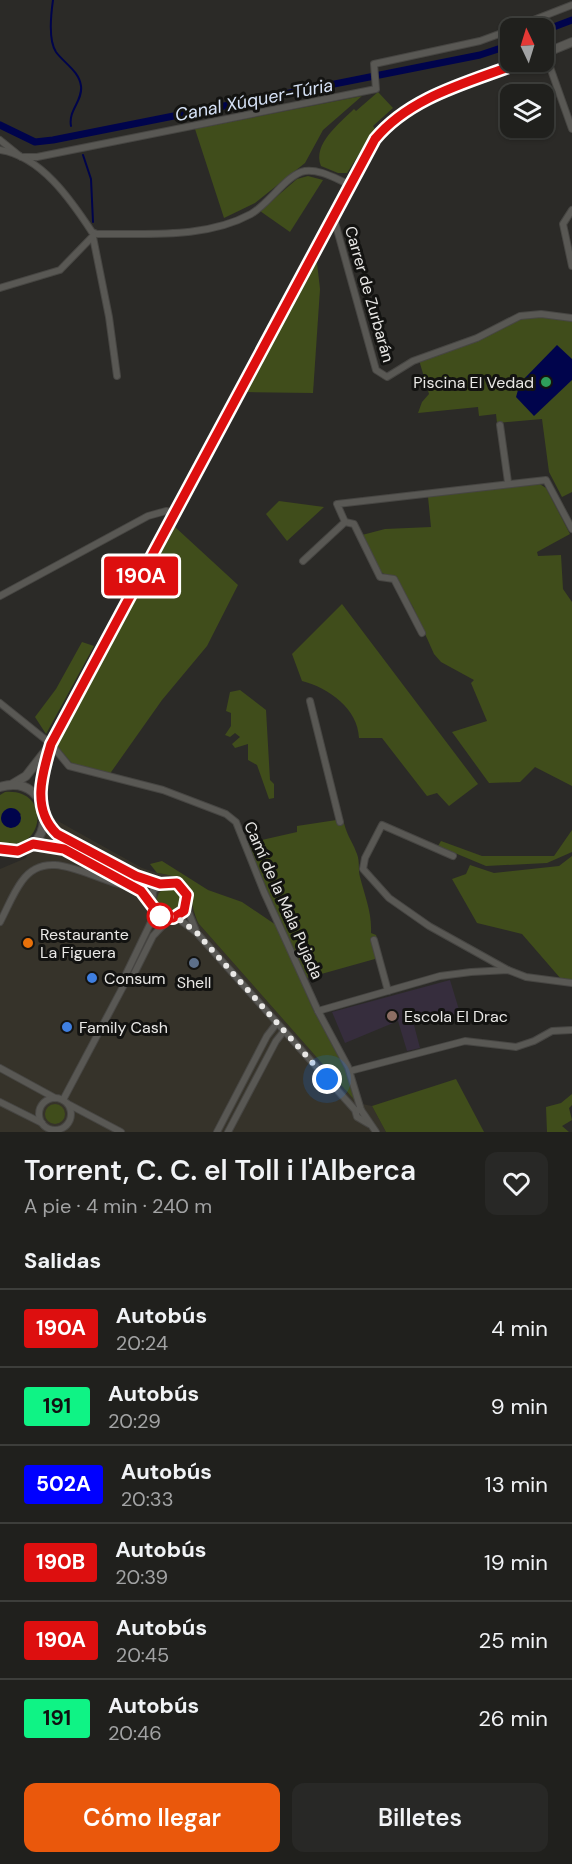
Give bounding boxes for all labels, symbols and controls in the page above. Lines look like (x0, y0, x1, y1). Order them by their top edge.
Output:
north arrow (500, 18, 554, 72)
map controls (500, 18, 554, 138)
water label: Canal Xúquer-Túria (173, 73, 335, 127)
button: layers (500, 84, 554, 138)
street label: Carrer de Zurbarán (340, 224, 399, 365)
place label: Piscina El Vedad (413, 372, 534, 393)
marker: Piscina El Vedad (539, 375, 553, 389)
line badge: 190A (99, 556, 183, 596)
text: 190A (116, 562, 166, 590)
street label: Camí de la Mala Pujada (239, 818, 328, 982)
unlabelled marker (147, 903, 173, 929)
place label: Restaurante La Figuera (40, 924, 129, 963)
marker: Restaurante La Figuera (21, 936, 35, 950)
marker: Shell (187, 956, 201, 970)
place label: Consum (104, 968, 166, 989)
marker: Consum (85, 971, 99, 985)
place label: Shell (177, 972, 211, 993)
place label: Escola El Drac (404, 1006, 508, 1027)
marker: Escola El Drac (385, 1009, 399, 1023)
place label: Family Cash (79, 1017, 168, 1038)
marker: Family Cash (60, 1020, 74, 1034)
your location (312, 1064, 342, 1094)
text: Torrent, C. C. el Toll i l'Alberca (24, 1152, 416, 1189)
button: heart (485, 1152, 548, 1215)
text: A pie · 4 min · 240 m (24, 1193, 212, 1219)
text: Salidas (24, 1246, 101, 1275)
text: Autobús (116, 1301, 207, 1330)
text: 190A (36, 1314, 86, 1342)
text: 4 min (491, 1314, 548, 1343)
text: 20:24 (116, 1330, 168, 1356)
text: Autobús (108, 1379, 199, 1408)
text: 191 (43, 1392, 71, 1420)
text: 9 min (491, 1392, 548, 1421)
text: 20:29 (108, 1408, 161, 1434)
text: Autobús (121, 1457, 212, 1486)
text: 502A (36, 1470, 91, 1498)
text: 13 min (485, 1470, 548, 1499)
text: 20:33 (121, 1486, 173, 1512)
text: Autobús (115, 1535, 206, 1564)
text: 190B (36, 1548, 85, 1576)
text: 19 min (484, 1548, 548, 1577)
text: 20:39 (115, 1564, 168, 1590)
text: Autobús (116, 1613, 207, 1642)
text: 190A (36, 1626, 86, 1654)
text: 25 min (479, 1626, 548, 1655)
text: 20:45 (116, 1642, 169, 1668)
text: Autobús (108, 1691, 199, 1720)
text: 191 (43, 1704, 71, 1732)
text: 26 min (478, 1704, 548, 1733)
text: 20:46 (108, 1720, 162, 1746)
button: Cómo llegar (24, 1783, 280, 1852)
button: Billetes (292, 1783, 548, 1852)

